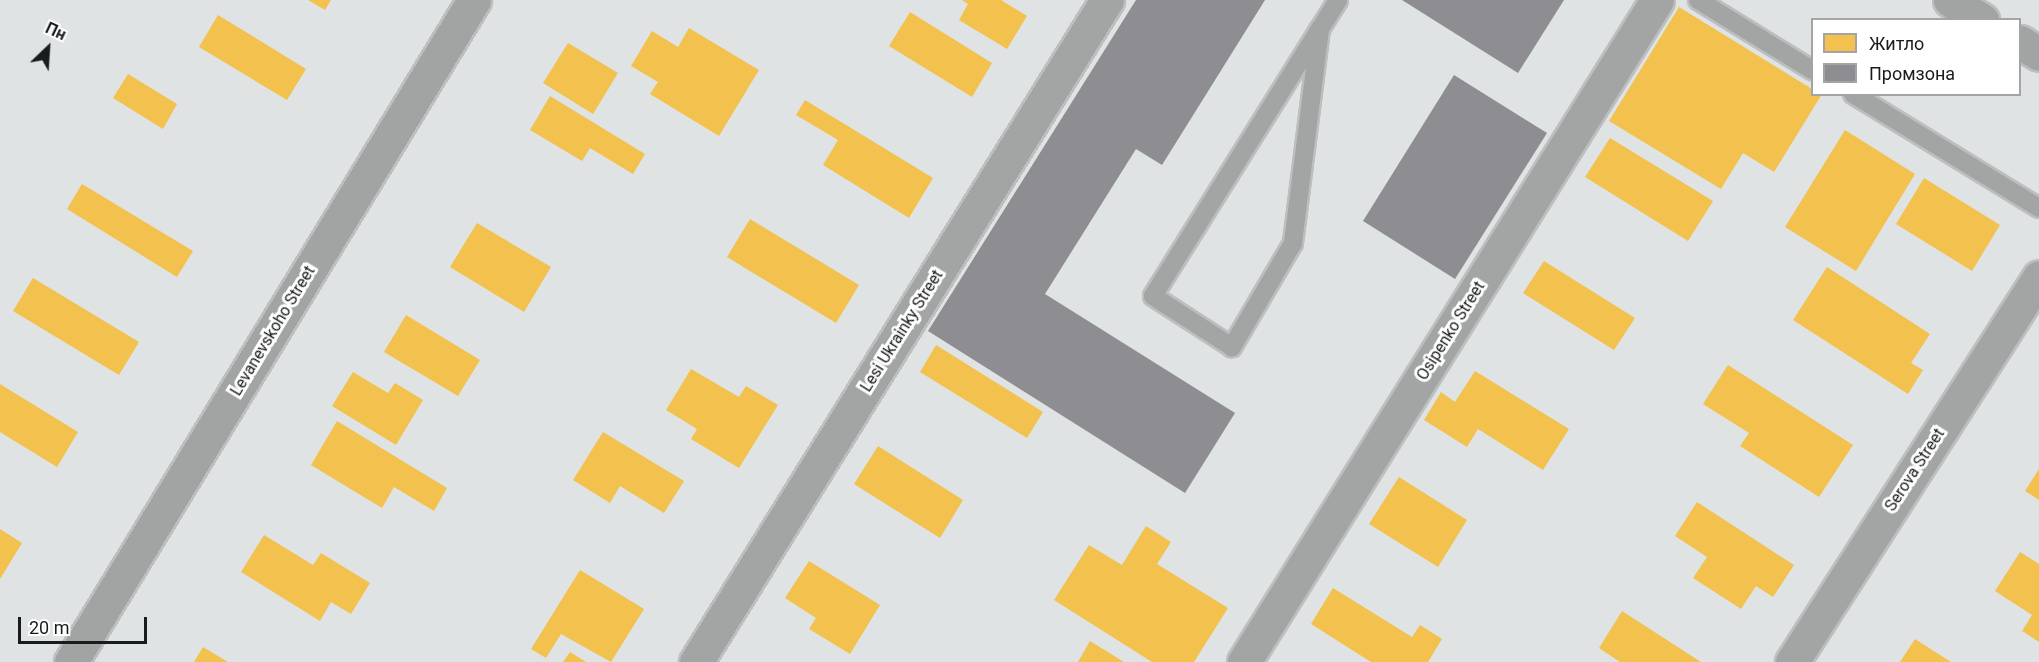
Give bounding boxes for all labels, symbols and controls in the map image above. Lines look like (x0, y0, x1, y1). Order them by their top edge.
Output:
north arrow (18, 18, 78, 78)
text: Пн (43, 18, 69, 44)
legend (1811, 18, 2021, 96)
text: Житло (1869, 33, 1924, 54)
text: Промзона (1869, 63, 1955, 84)
street label: Levanevskoho Street (227, 263, 319, 399)
street label: Lesi Ukrainky Street (857, 267, 947, 395)
street label: Osipenko Street (1413, 278, 1489, 384)
street label: Serova Street (1881, 425, 1949, 515)
scale bar (21, 605, 150, 643)
text: 20 m (29, 617, 69, 638)

